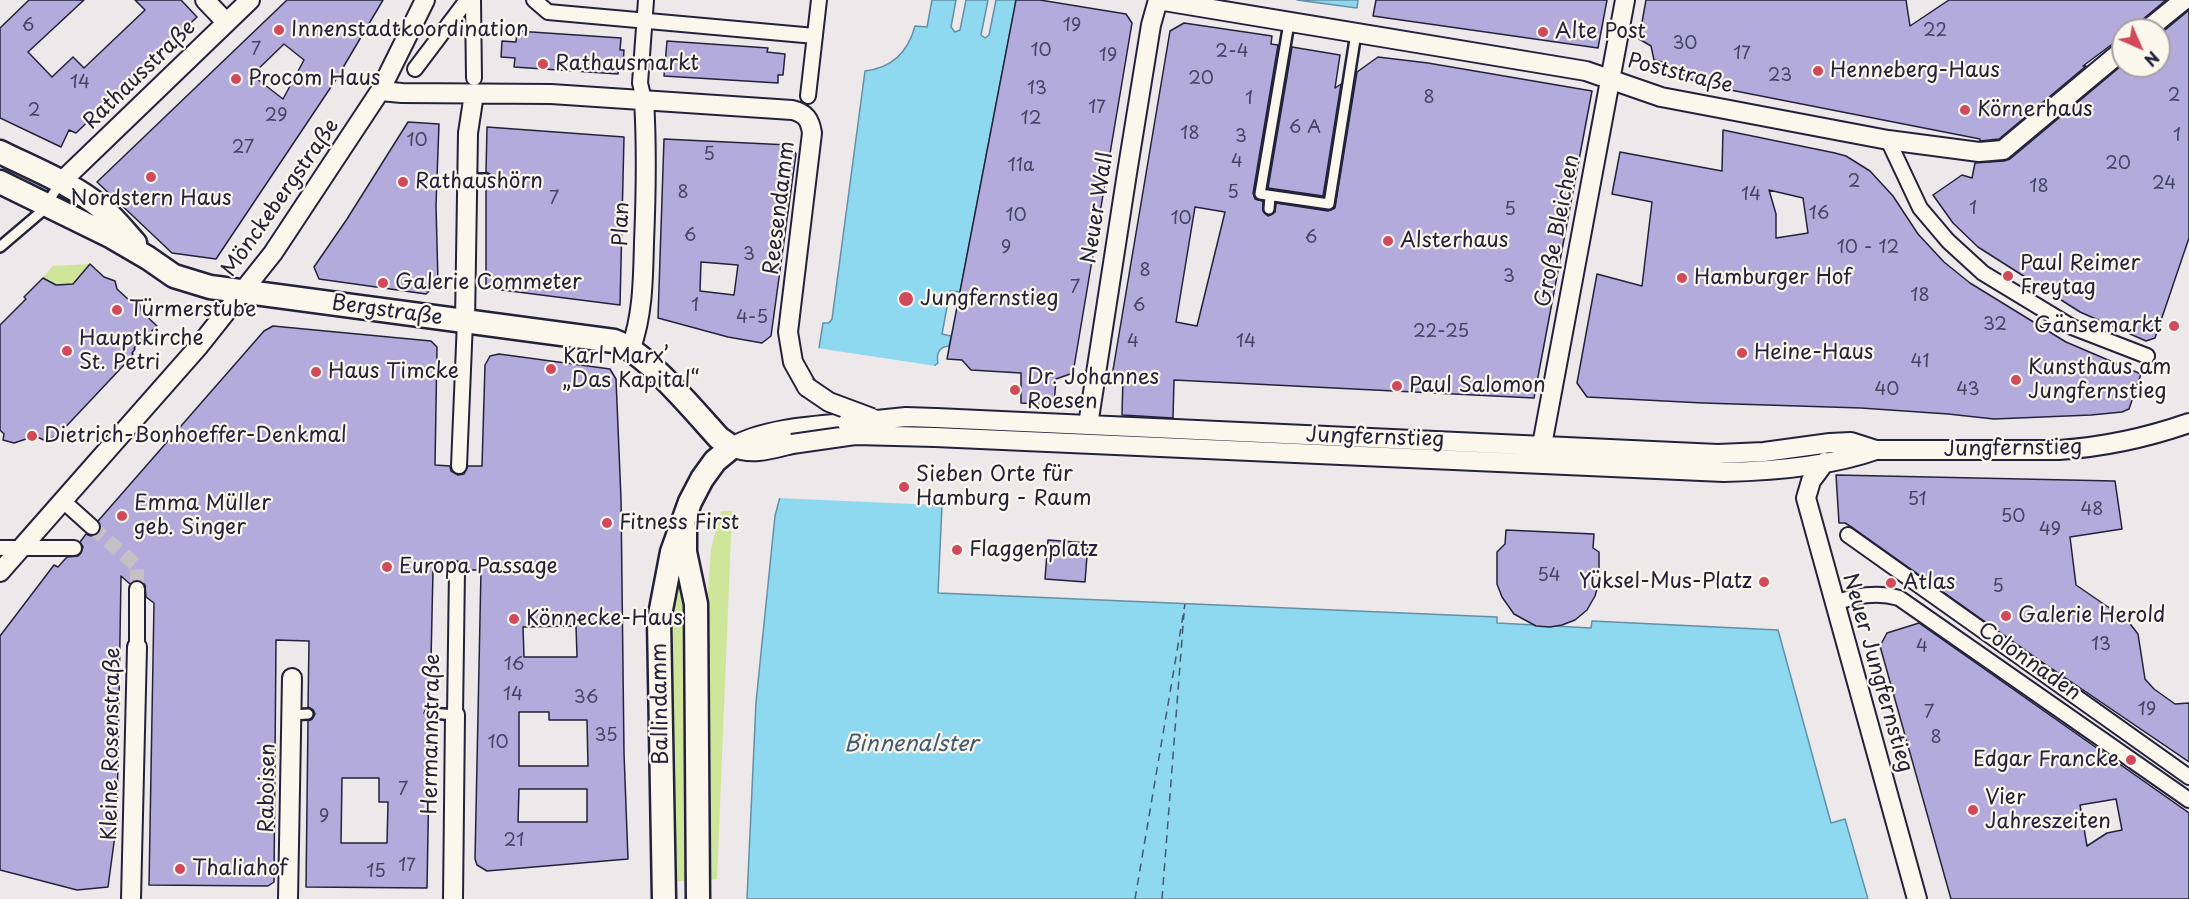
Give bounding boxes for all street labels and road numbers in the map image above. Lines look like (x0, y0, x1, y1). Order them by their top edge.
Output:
street label: Rathausstraße (79, 15, 201, 135)
street label: Poststraße (1625, 49, 1735, 99)
street label: Mönckebergstraße (217, 114, 345, 282)
street label: Reesendamm (759, 140, 801, 276)
street label: Neuer Wall (1077, 151, 1119, 265)
street label: Große Bleichen (1531, 153, 1585, 309)
street label: Plan (609, 201, 635, 247)
street label: Bergstraße (330, 291, 444, 331)
street label: Jungfernstieg (1305, 423, 1445, 453)
street label: Jungfernstieg (1944, 435, 2082, 463)
street label: Neuer Jungfernstieg (1837, 571, 1917, 775)
street label: Colonnaden (1973, 617, 2085, 707)
street label: Ballindamm (647, 643, 675, 765)
street label: Kleine Rosenstraße (98, 647, 126, 841)
street label: Hermannstraße (418, 653, 446, 815)
street label: Raboisen (255, 743, 281, 833)

